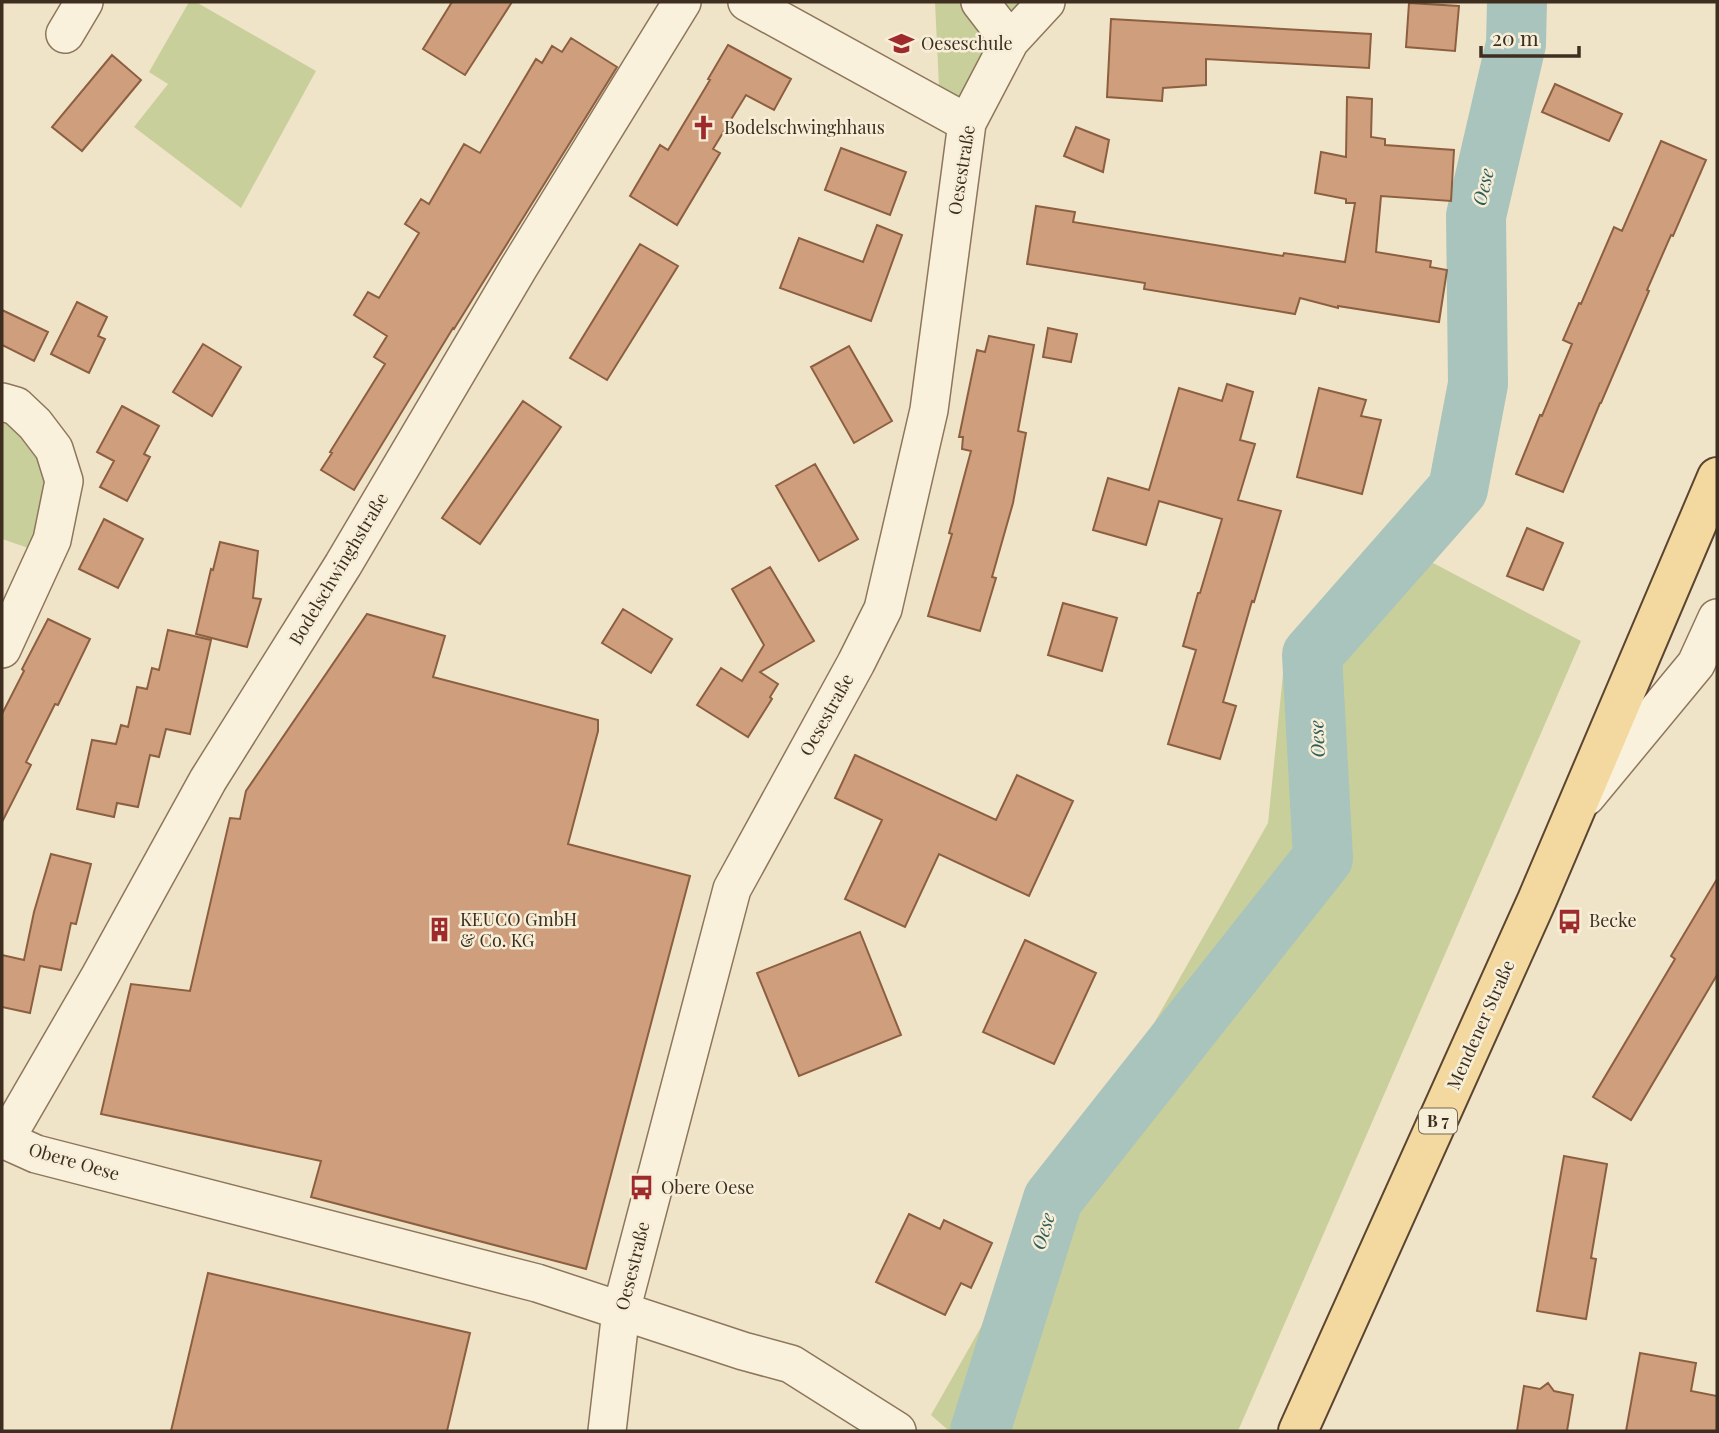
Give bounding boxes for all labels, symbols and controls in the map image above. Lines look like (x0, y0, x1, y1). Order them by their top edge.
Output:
scale bar (1481, 14, 1579, 58)
text: 20 m (1492, 23, 1539, 51)
school or university icon: Oeseschule (887, 30, 915, 58)
place label: Oeseschule (921, 31, 1013, 55)
church icon: Bodelschwinghhaus (690, 114, 718, 142)
place label: Bodelschwinghhaus (724, 115, 885, 139)
street label: Oesestraße (942, 123, 980, 216)
water label: Oese (1465, 166, 1499, 208)
street label: Bodelschwinghstraße (283, 488, 393, 649)
street label: Oesestraße (794, 669, 859, 760)
water label: Oese (1302, 720, 1330, 758)
place label: KEUCO GmbH & Co. KG (460, 907, 577, 952)
bus stop icon: Becke (1555, 907, 1583, 935)
place label: Becke (1589, 908, 1637, 932)
building icon: KEUCO GmbH & Co. KG (426, 916, 454, 944)
street label: Mendener Straße (1441, 956, 1519, 1093)
road number: B 7 (1419, 1108, 1457, 1134)
street label: Obere Oese (26, 1137, 122, 1185)
bus stop icon: Obere Oese (627, 1174, 655, 1202)
place label: Obere Oese (661, 1175, 754, 1199)
water label: Oese (1024, 1209, 1060, 1252)
street label: Oesestraße (609, 1219, 655, 1313)

